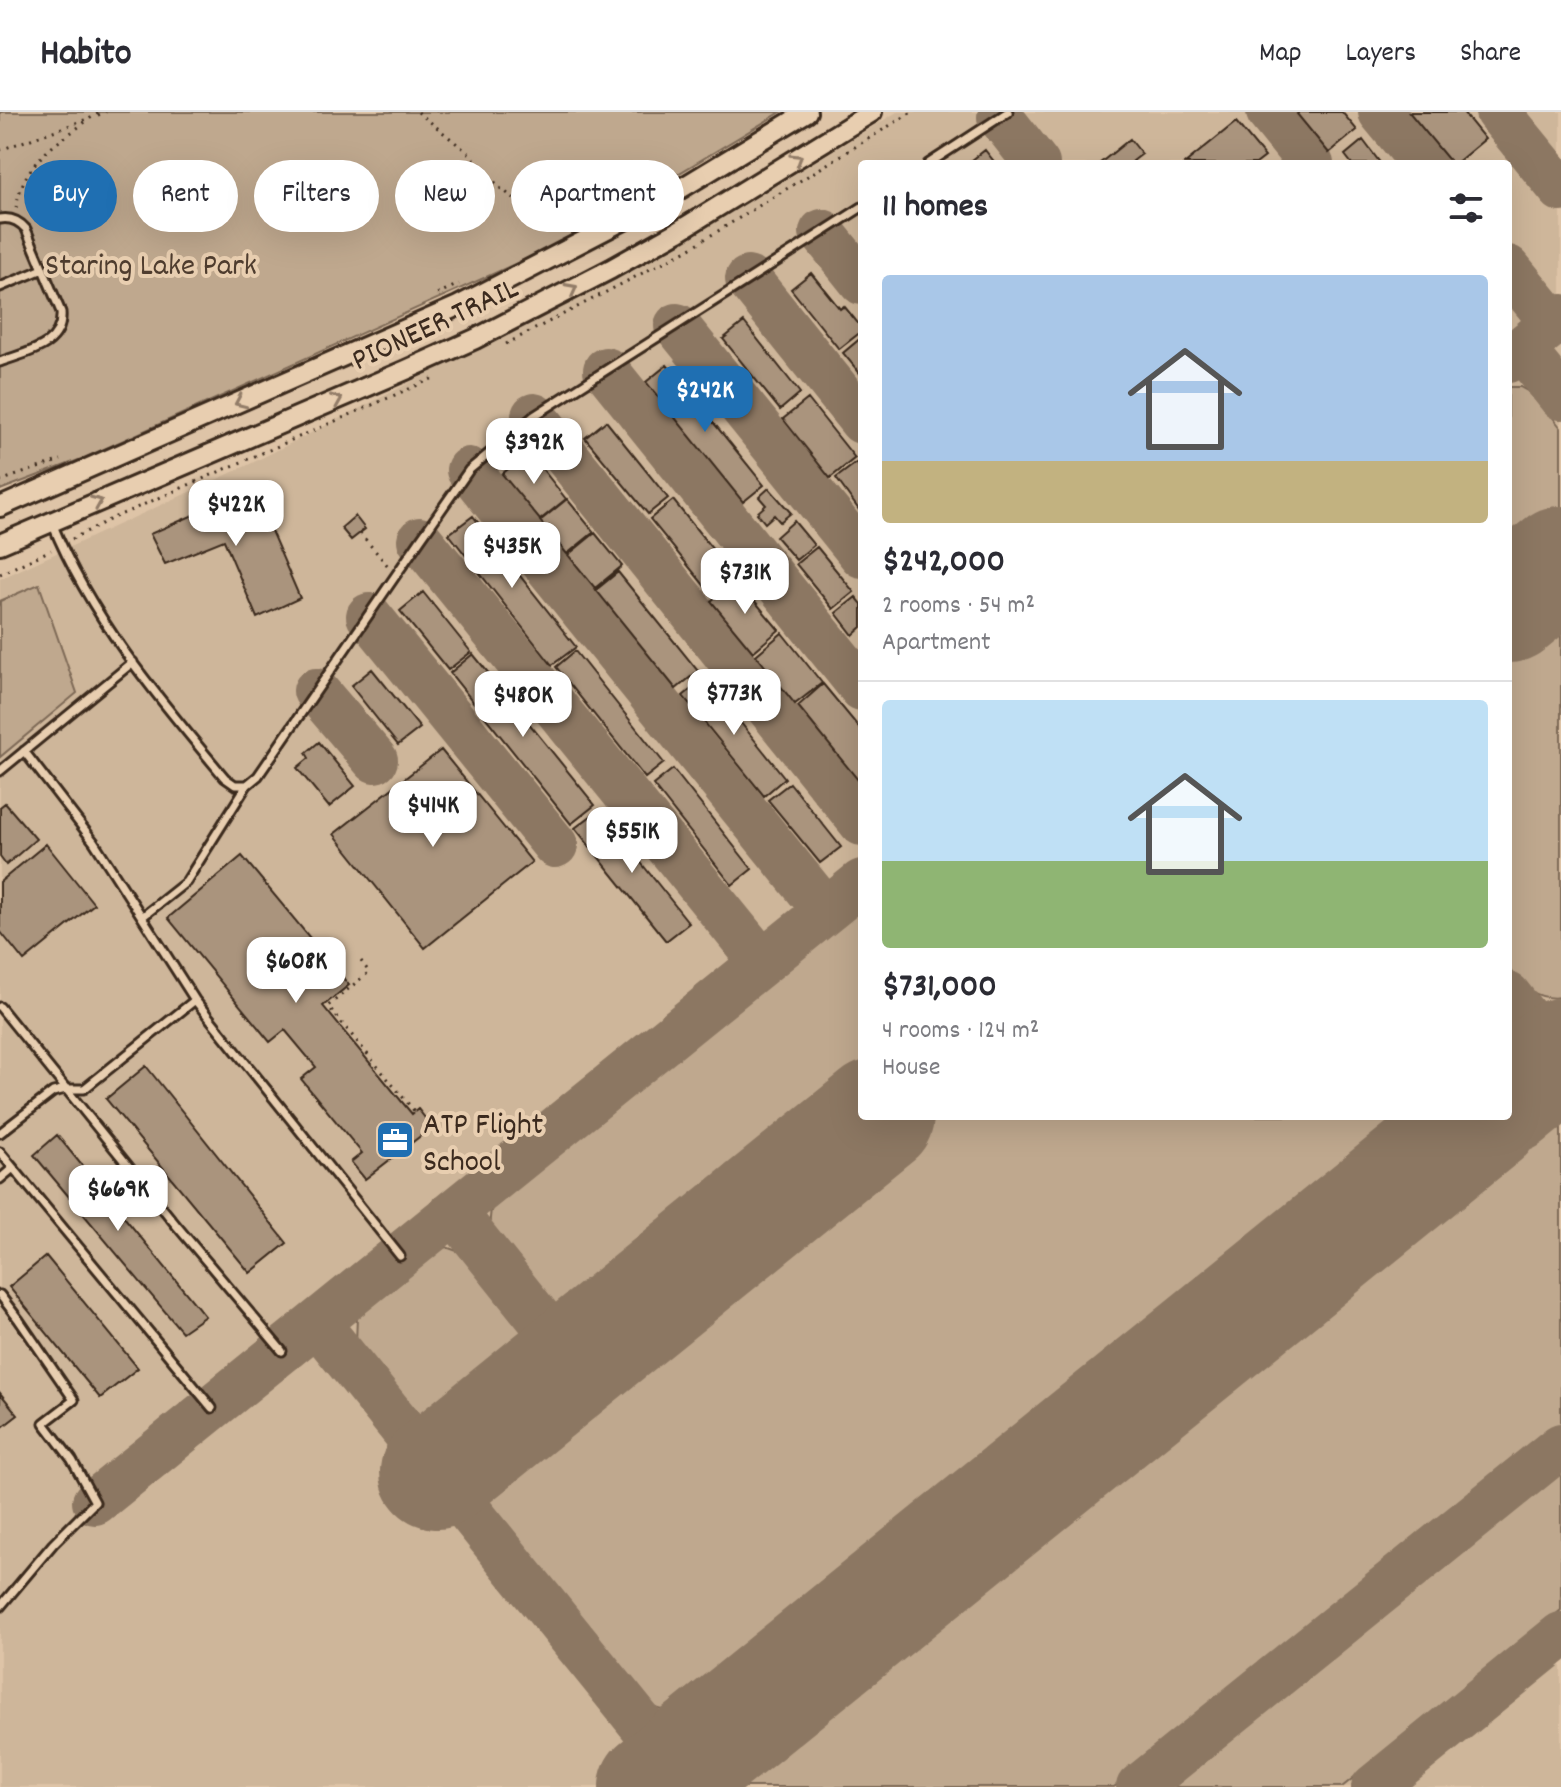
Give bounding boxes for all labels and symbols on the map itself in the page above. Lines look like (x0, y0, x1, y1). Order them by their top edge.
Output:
one-way arrow (788, 153, 803, 169)
park label: Staring Lake Park (45, 245, 257, 291)
street label: PIONEER TRAIL (345, 268, 527, 385)
one-way arrow (563, 284, 578, 299)
pin: $242K (649, 366, 761, 434)
one-way arrow (234, 392, 248, 408)
one-way arrow (328, 393, 343, 409)
pin: $392K (478, 418, 590, 486)
pin: $422K (180, 480, 292, 548)
one-way arrow (89, 496, 104, 512)
pin: $435K (456, 522, 568, 590)
pin: $731K (689, 548, 801, 616)
pin: $773K (678, 669, 790, 737)
pin: $480K (467, 671, 579, 739)
pin: $414K (377, 781, 489, 849)
pin: $551K (576, 807, 688, 875)
pin: $608K (240, 937, 352, 1005)
place label: ATP Flight School (423, 1104, 544, 1187)
office icon: ATP Flight School (374, 1119, 416, 1161)
pin: $669K (62, 1165, 174, 1233)

